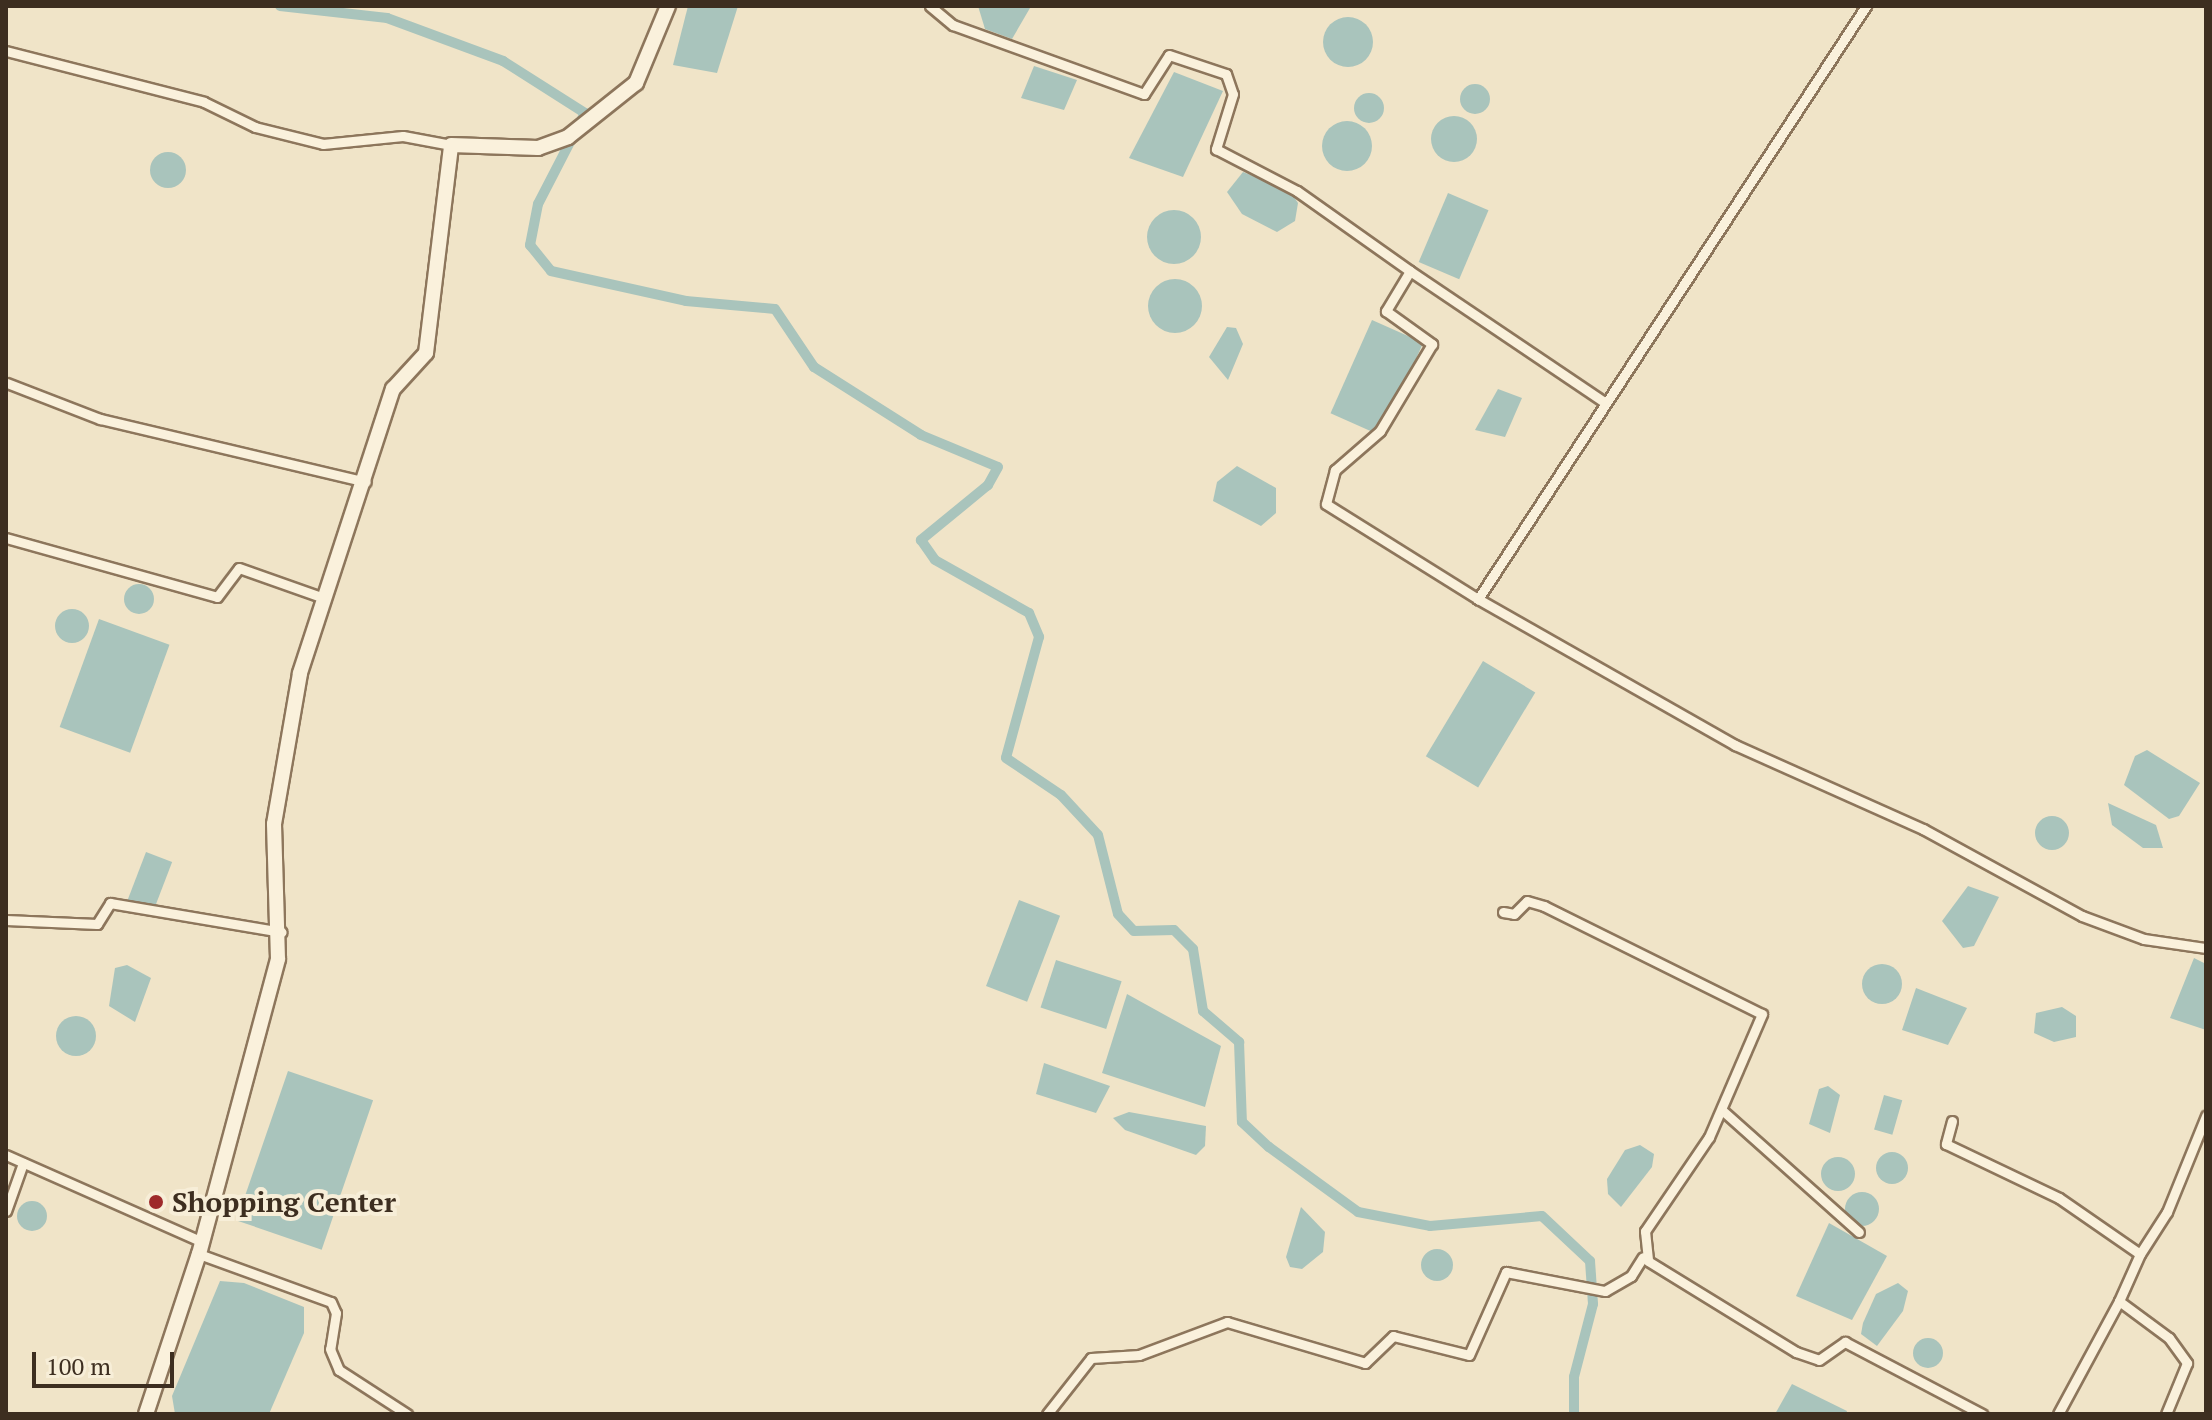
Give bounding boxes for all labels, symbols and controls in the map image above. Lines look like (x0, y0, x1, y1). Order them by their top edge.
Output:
place label: Shopping Center (172, 1185, 396, 1219)
marker: Shopping Center (147, 1193, 165, 1211)
scale bar (36, 1336, 178, 1386)
text: 100 m (46, 1350, 111, 1382)

